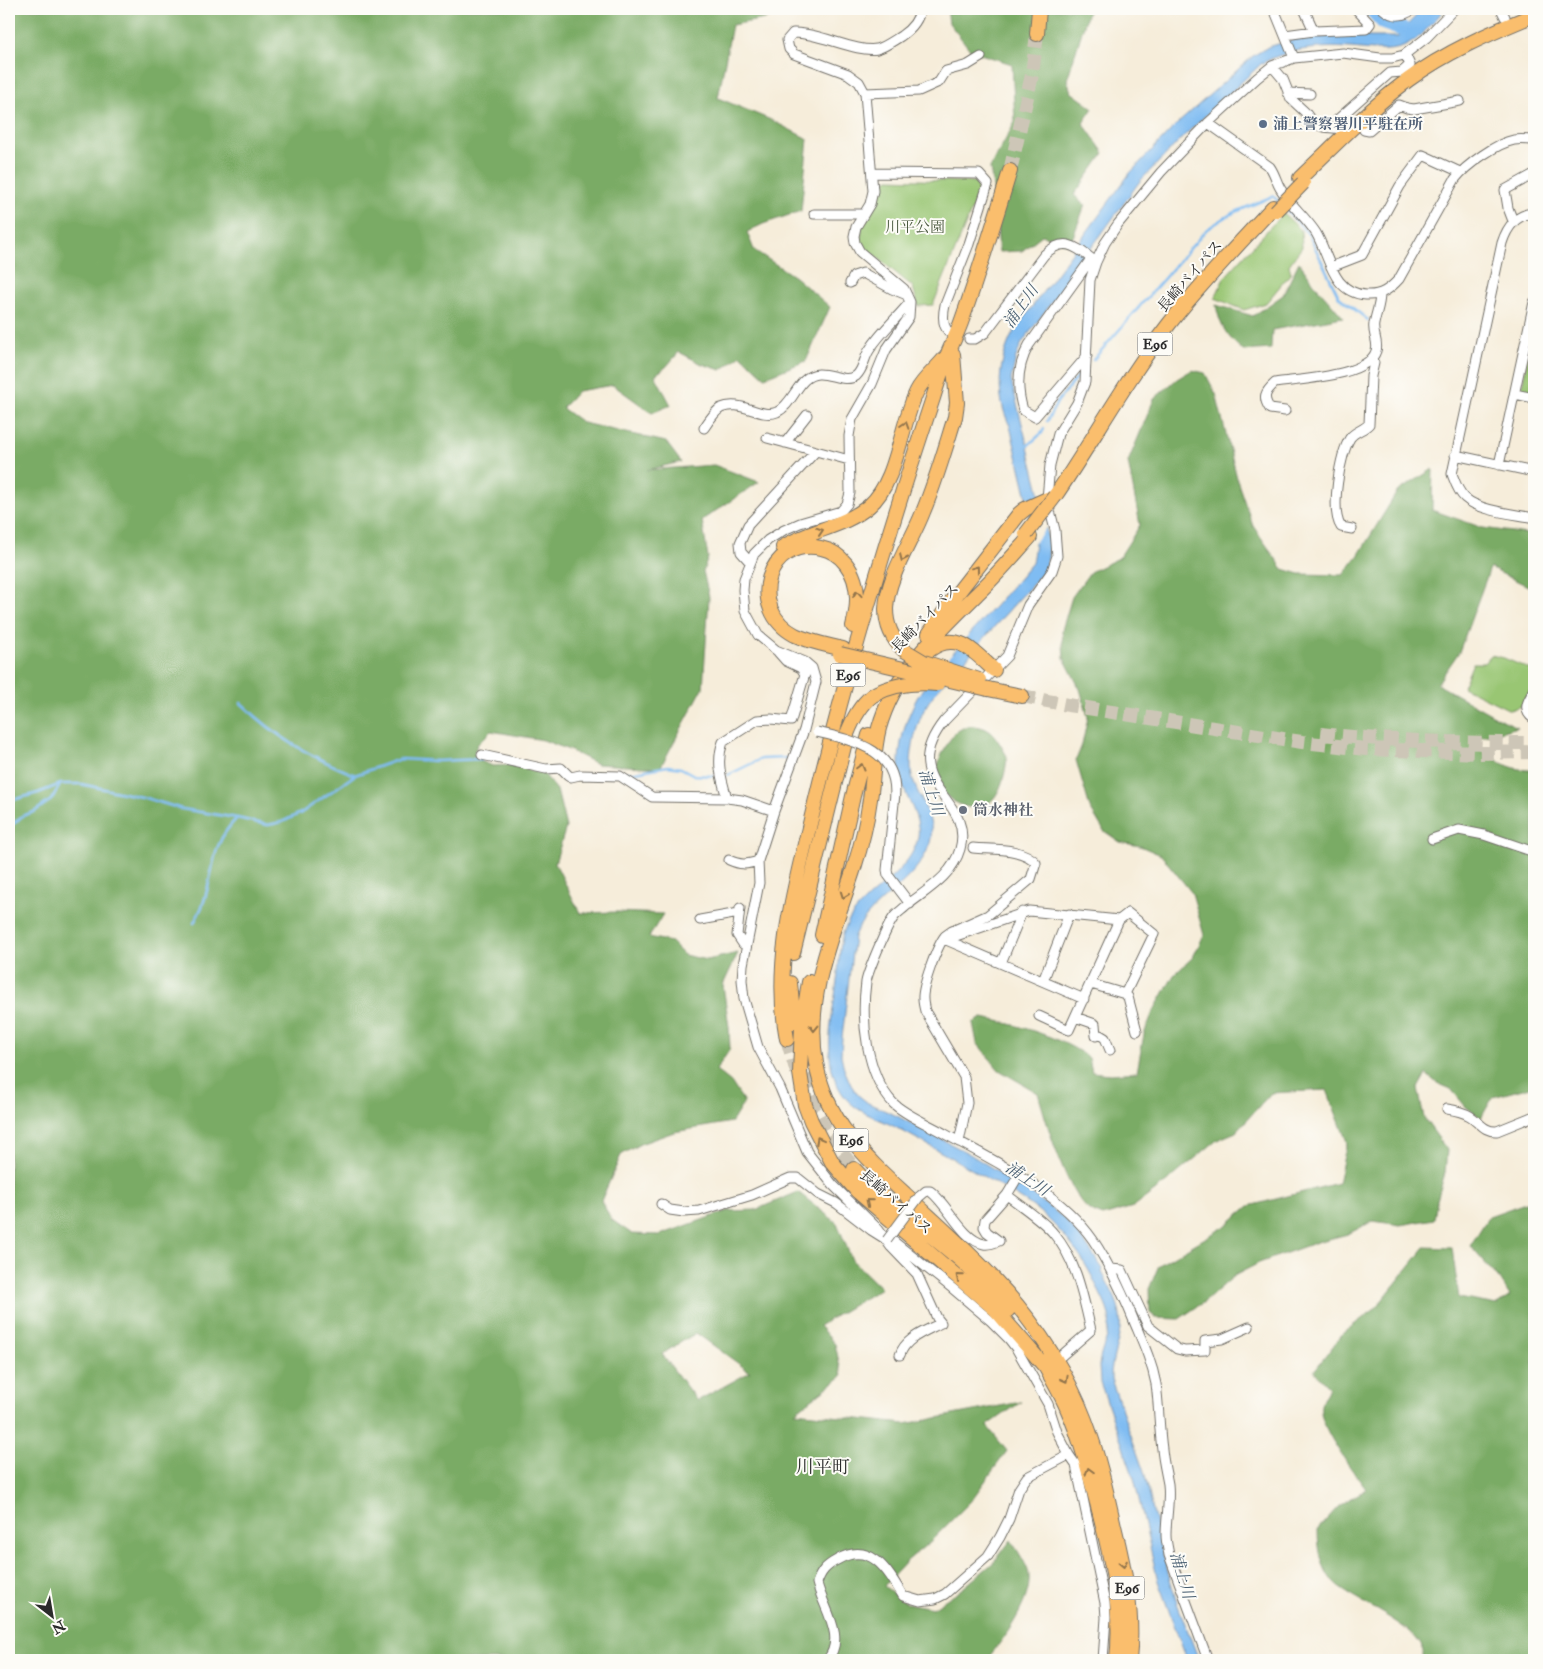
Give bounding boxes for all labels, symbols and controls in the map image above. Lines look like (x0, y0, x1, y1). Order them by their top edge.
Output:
place label: 浦上警察署川平駐在所 (1273, 115, 1423, 134)
marker: 浦上警察署川平駐在所 (1257, 118, 1269, 130)
park label: 川平公園 (885, 218, 945, 237)
street label: 長崎バイパス (1154, 236, 1227, 316)
water label: 浦上川 (999, 280, 1044, 332)
road number: E96 (1138, 332, 1172, 356)
one-way arrow (899, 422, 909, 430)
one-way arrow (815, 526, 824, 536)
one-way arrow (898, 553, 909, 562)
one-way arrow (970, 565, 979, 575)
street label: 長崎バイパス (887, 579, 963, 657)
one-way arrow (851, 589, 862, 597)
road number: E96 (830, 664, 866, 686)
one-way arrow (855, 764, 865, 772)
water label: 浦上川 (914, 766, 949, 820)
place label: 筒水神社 (973, 801, 1033, 820)
marker: 筒水神社 (957, 804, 969, 816)
one-way arrow (840, 890, 850, 899)
one-way arrow (809, 1024, 819, 1032)
road number: E96 (834, 1128, 868, 1152)
one-way arrow (816, 1136, 826, 1145)
water label: 浦上川 (1002, 1157, 1055, 1201)
street label: 長崎バイパス (856, 1166, 936, 1239)
one-way arrow (866, 1199, 875, 1208)
one-way arrow (956, 1274, 965, 1282)
one-way arrow (1059, 1374, 1069, 1383)
district label: 川平町 (796, 1456, 850, 1479)
one-way arrow (1084, 1467, 1095, 1476)
water label: 浦上川 (1165, 1549, 1199, 1603)
one-way arrow (1117, 1560, 1128, 1569)
road number: E96 (1110, 1576, 1144, 1600)
north arrow (28, 1592, 78, 1642)
text: N (48, 1616, 69, 1637)

